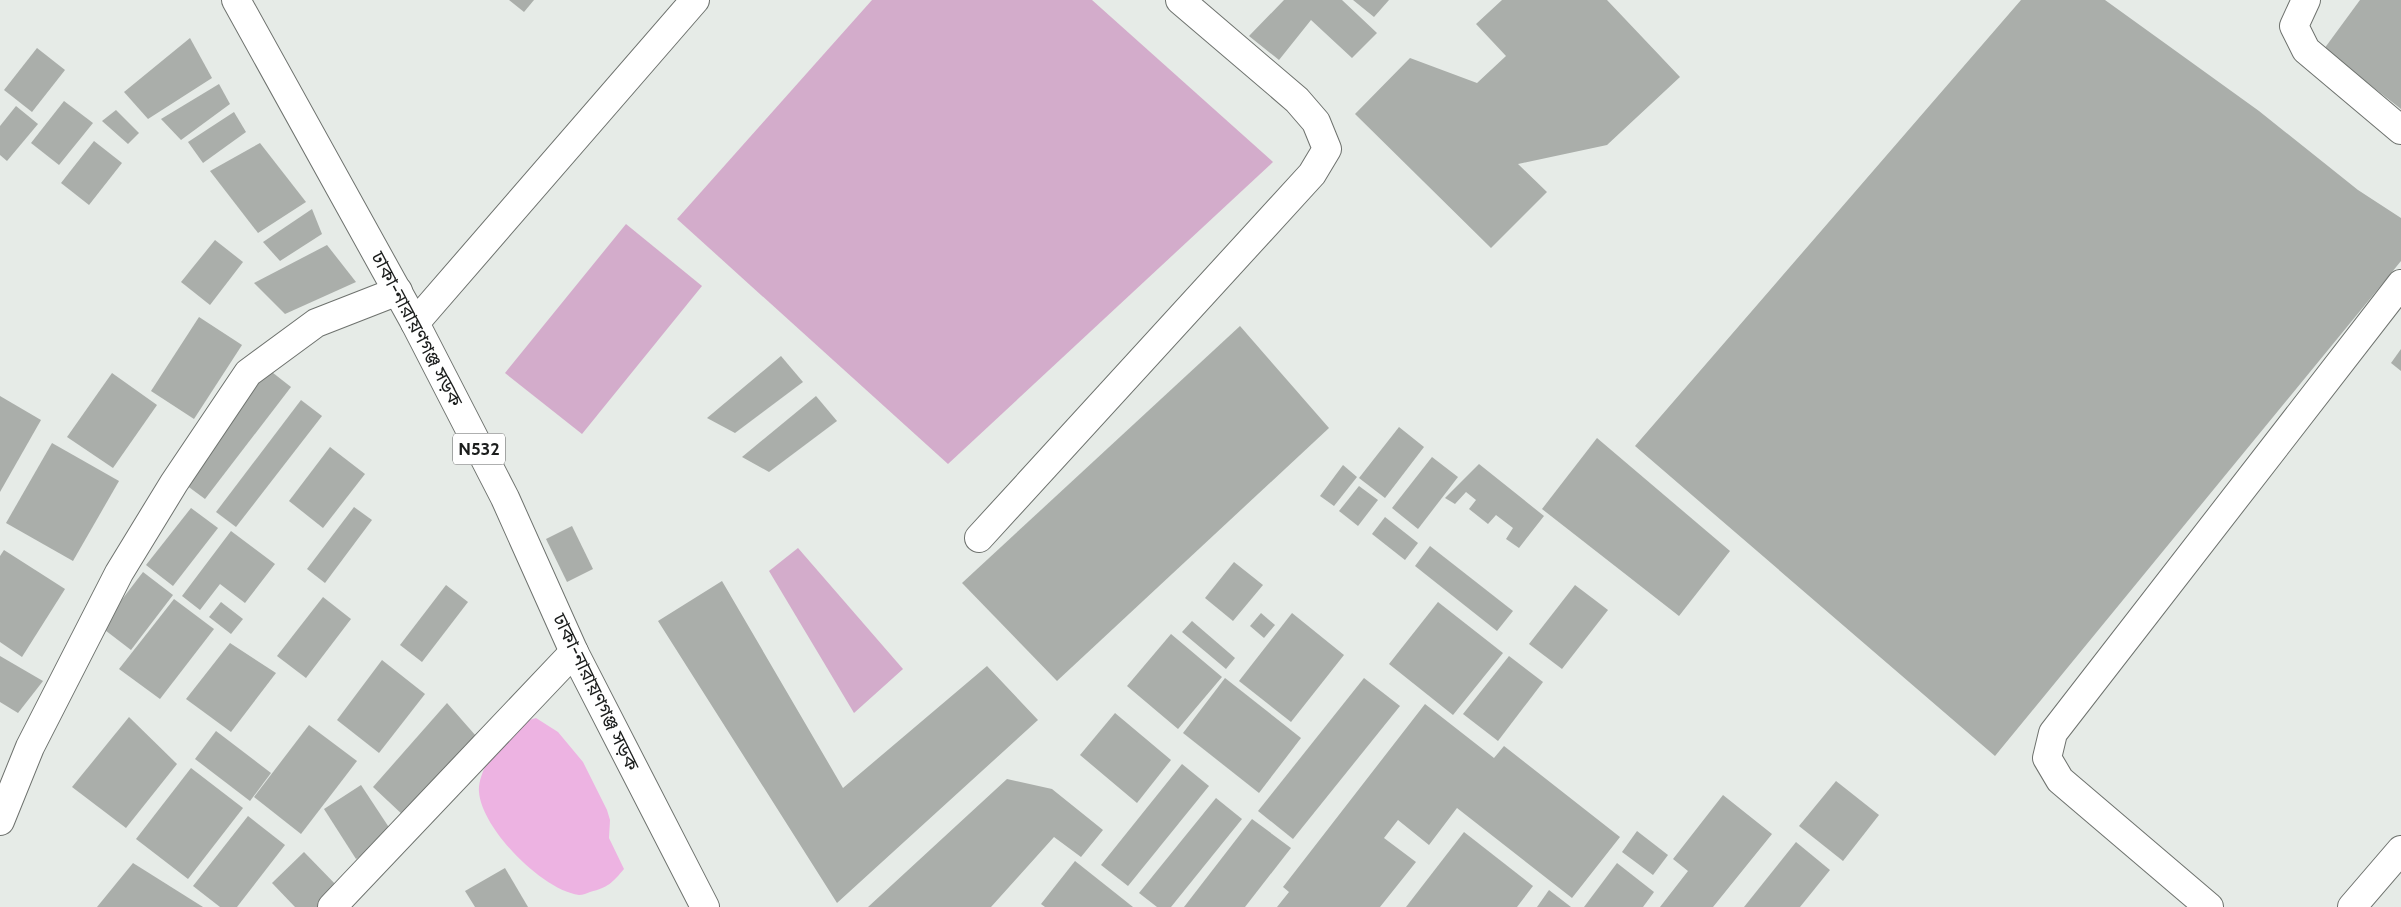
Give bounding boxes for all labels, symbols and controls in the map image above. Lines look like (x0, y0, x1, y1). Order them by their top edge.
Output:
street label: ঢাকা-নারায়ণগঞ্জ সড়ক (366, 247, 468, 411)
road number: N532 (453, 434, 505, 464)
street label: ঢাকা-নারায়ণগঞ্জ সড়ক (547, 609, 644, 775)

